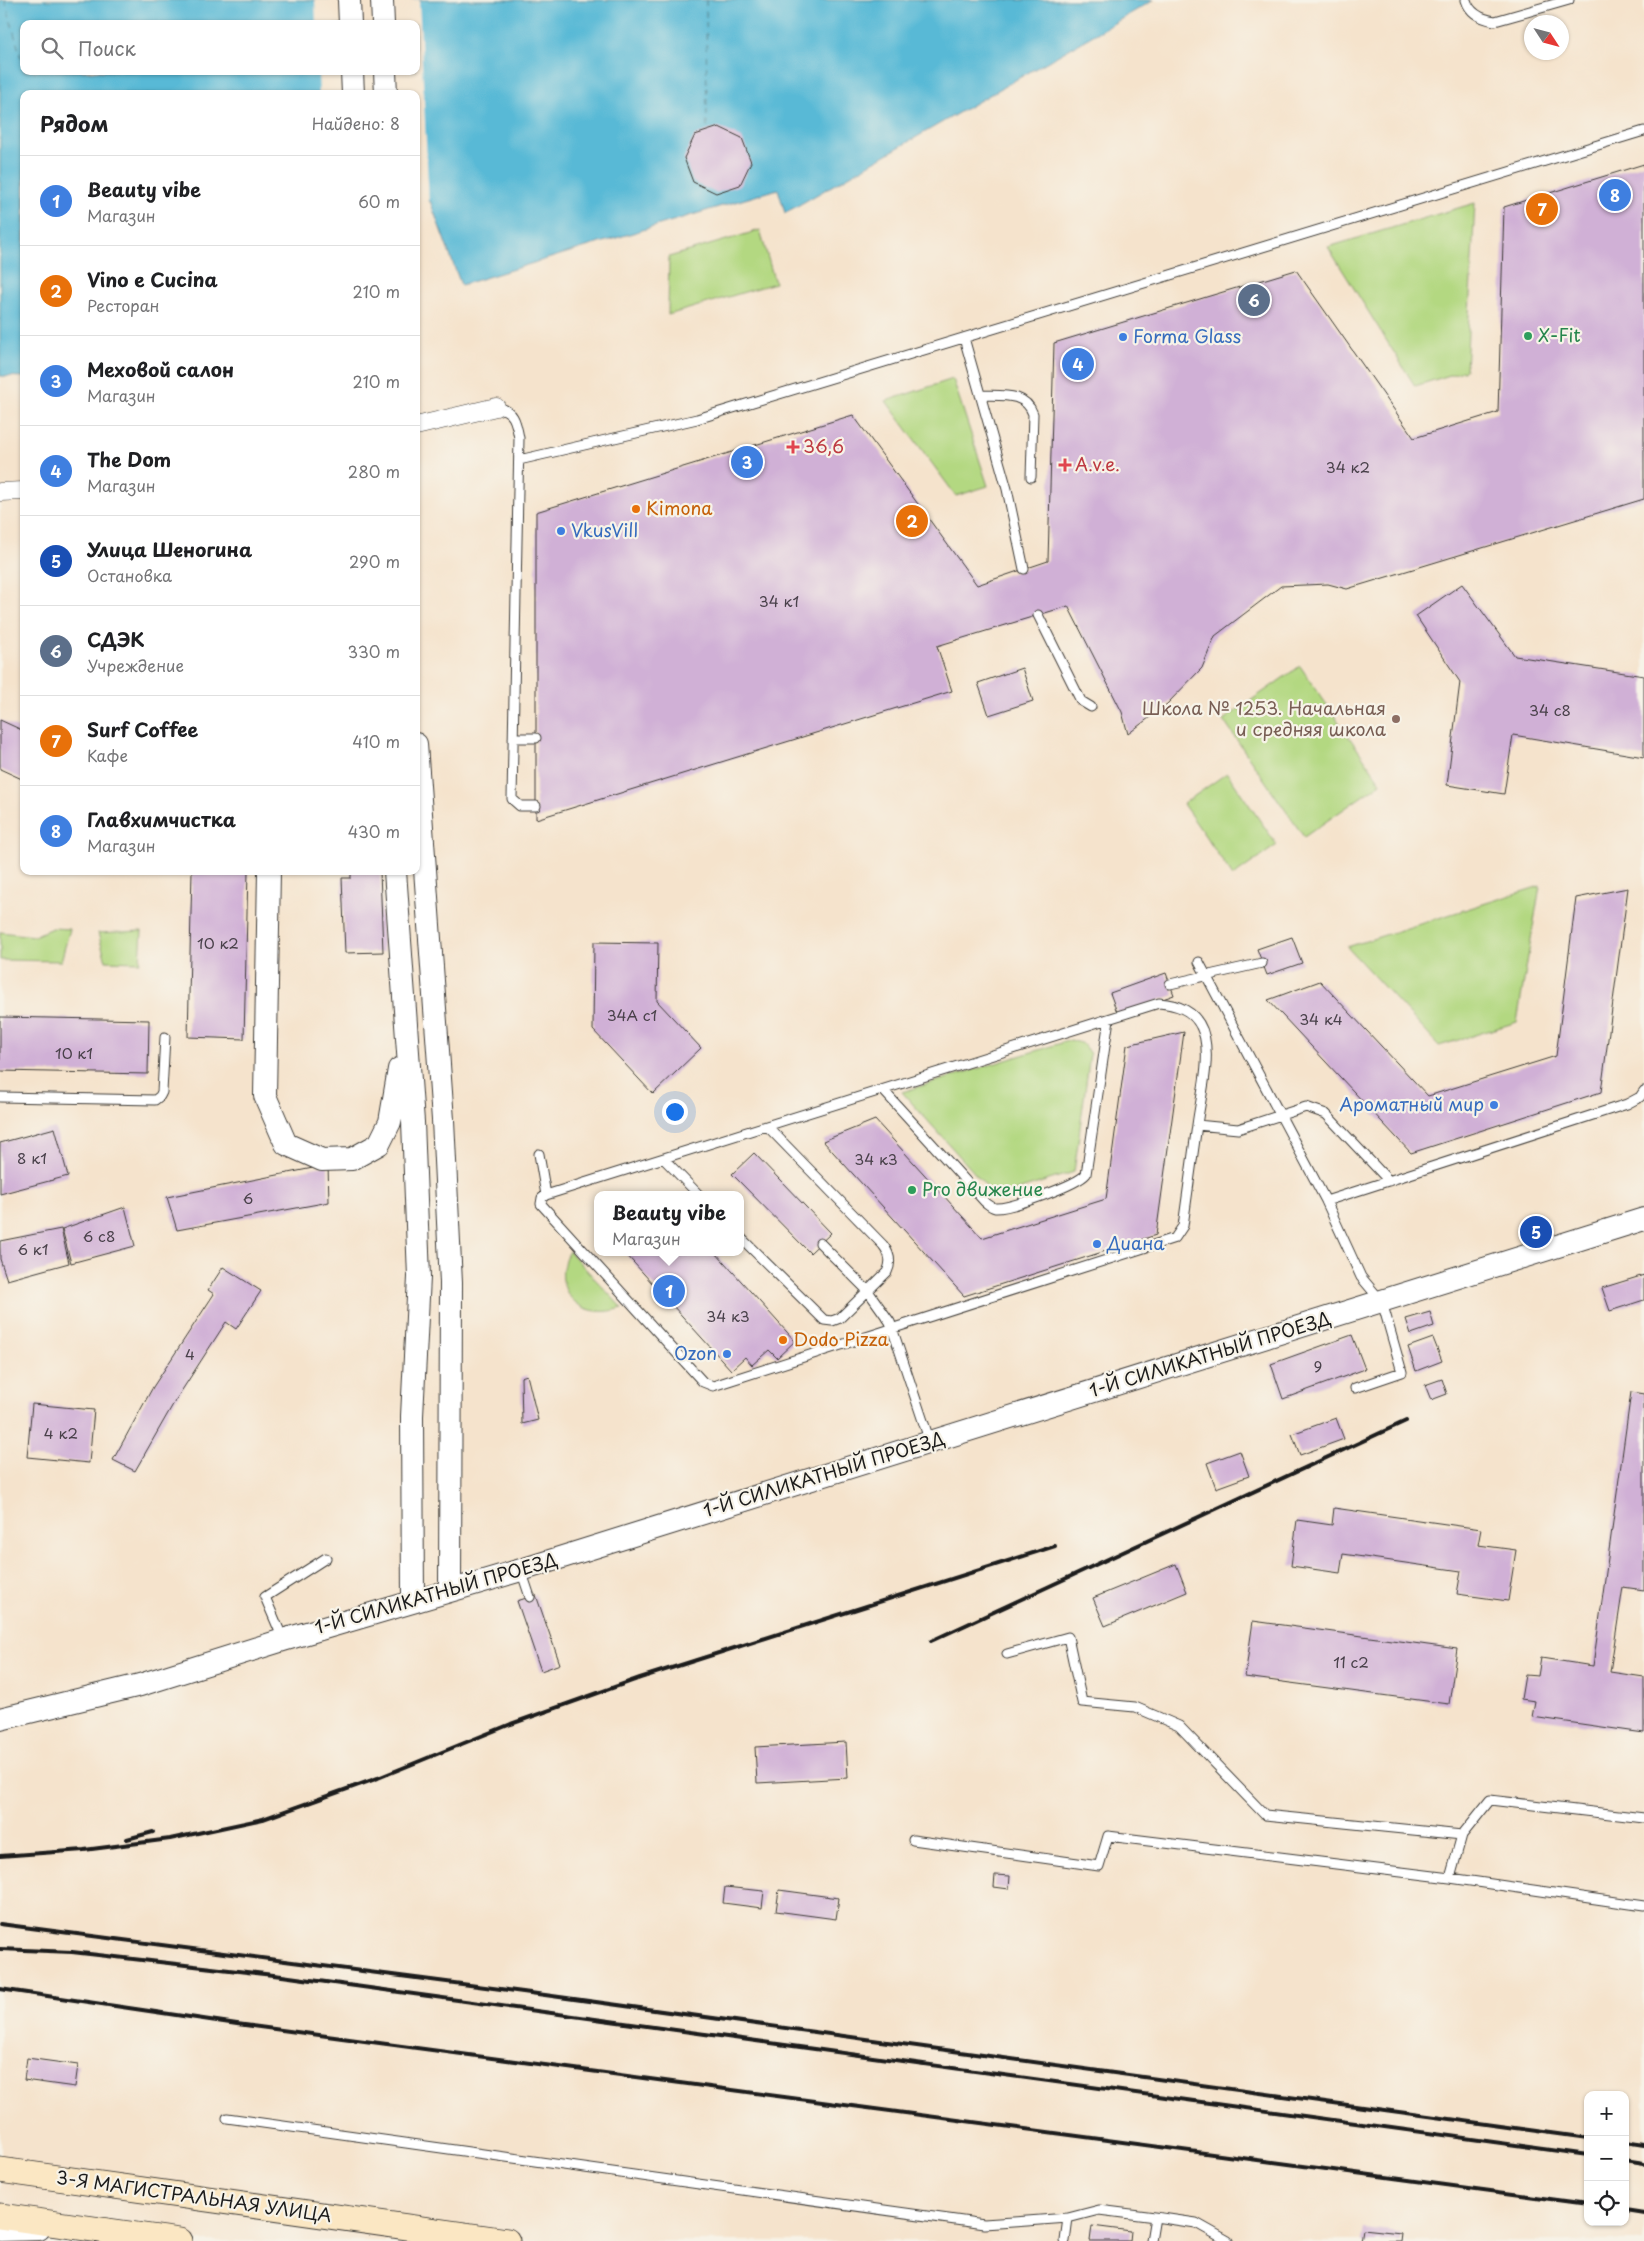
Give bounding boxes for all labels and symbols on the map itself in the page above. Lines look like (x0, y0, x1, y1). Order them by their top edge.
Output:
north arrow (1524, 15, 1569, 60)
pin: 8 (1599, 176, 1631, 214)
pin: 7 (1526, 190, 1558, 228)
pin: 6 (1238, 281, 1270, 319)
place label: X-Fit (1538, 321, 1581, 348)
place label: Forma Glass (1133, 322, 1241, 349)
marker: X-Fit (1522, 330, 1534, 342)
marker: Forma Glass (1117, 331, 1129, 343)
pin: 4 (1062, 345, 1094, 383)
place label: 36,6 (803, 432, 844, 459)
marker: 36,6 (787, 441, 799, 453)
pin: 3 (731, 443, 763, 481)
place label: A.v.e. (1075, 450, 1120, 477)
house number: 34 к2 (1326, 455, 1370, 478)
marker: A.v.e. (1059, 459, 1071, 471)
place label: Kimona (646, 494, 713, 521)
pin: 2 (896, 502, 928, 540)
marker: Kimona (630, 503, 642, 515)
place label: VkusVill (571, 516, 638, 543)
marker: VkusVill (555, 525, 567, 537)
house number: 34 к1 (759, 589, 799, 612)
place label: Школа № 1253. Начальная и средняя школа (1142, 694, 1387, 742)
house number: 34 с8 (1529, 698, 1571, 721)
marker: Школа № 1253. Начальная и средняя школа (1390, 713, 1402, 725)
house number: 10 к2 (197, 931, 239, 954)
house number: 34А с1 (607, 1003, 657, 1026)
house number: 34 к4 (1299, 1007, 1343, 1030)
house number: 10 к1 (55, 1041, 93, 1064)
place label: Ароматный мир (1339, 1090, 1484, 1117)
your location (662, 1099, 688, 1125)
marker: Ароматный мир (1488, 1099, 1500, 1111)
house number: 8 к1 (17, 1146, 47, 1169)
house number: 34 к3 (854, 1147, 898, 1170)
place label: Pro движение (922, 1175, 1043, 1202)
marker: Pro движение (906, 1184, 918, 1196)
house number: 6 (243, 1186, 253, 1209)
pin: 5 (1520, 1213, 1552, 1251)
house number: 6 с8 (83, 1224, 115, 1247)
place label: Диана (1106, 1229, 1165, 1256)
house number: 6 к1 (17, 1237, 49, 1260)
marker: Диана (1091, 1238, 1103, 1250)
pin: 1 (653, 1272, 685, 1310)
house number: 34 к3 (706, 1304, 750, 1327)
street label: 1-Й СИЛИКАТНЫЙ ПРОЕЗД (1086, 1304, 1334, 1403)
place label: Dodo Pizza (793, 1325, 890, 1352)
marker: Dodo Pizza (777, 1334, 789, 1346)
place label: Ozon (674, 1339, 717, 1366)
house number: 4 (185, 1342, 195, 1365)
marker: Ozon (721, 1348, 733, 1360)
house number: 9 (1314, 1354, 1322, 1377)
house number: 4 к2 (44, 1421, 78, 1444)
street label: 1-Й СИЛИКАТНЫЙ ПРОЕЗД (700, 1424, 948, 1523)
street label: 1-Й СИЛИКАТНЫЙ ПРОЕЗД (311, 1545, 560, 1640)
house number: 11 с2 (1333, 1650, 1369, 1673)
street label: 3-Я МАГИСТРАЛЬНАЯ УЛИЦА (55, 2163, 334, 2228)

